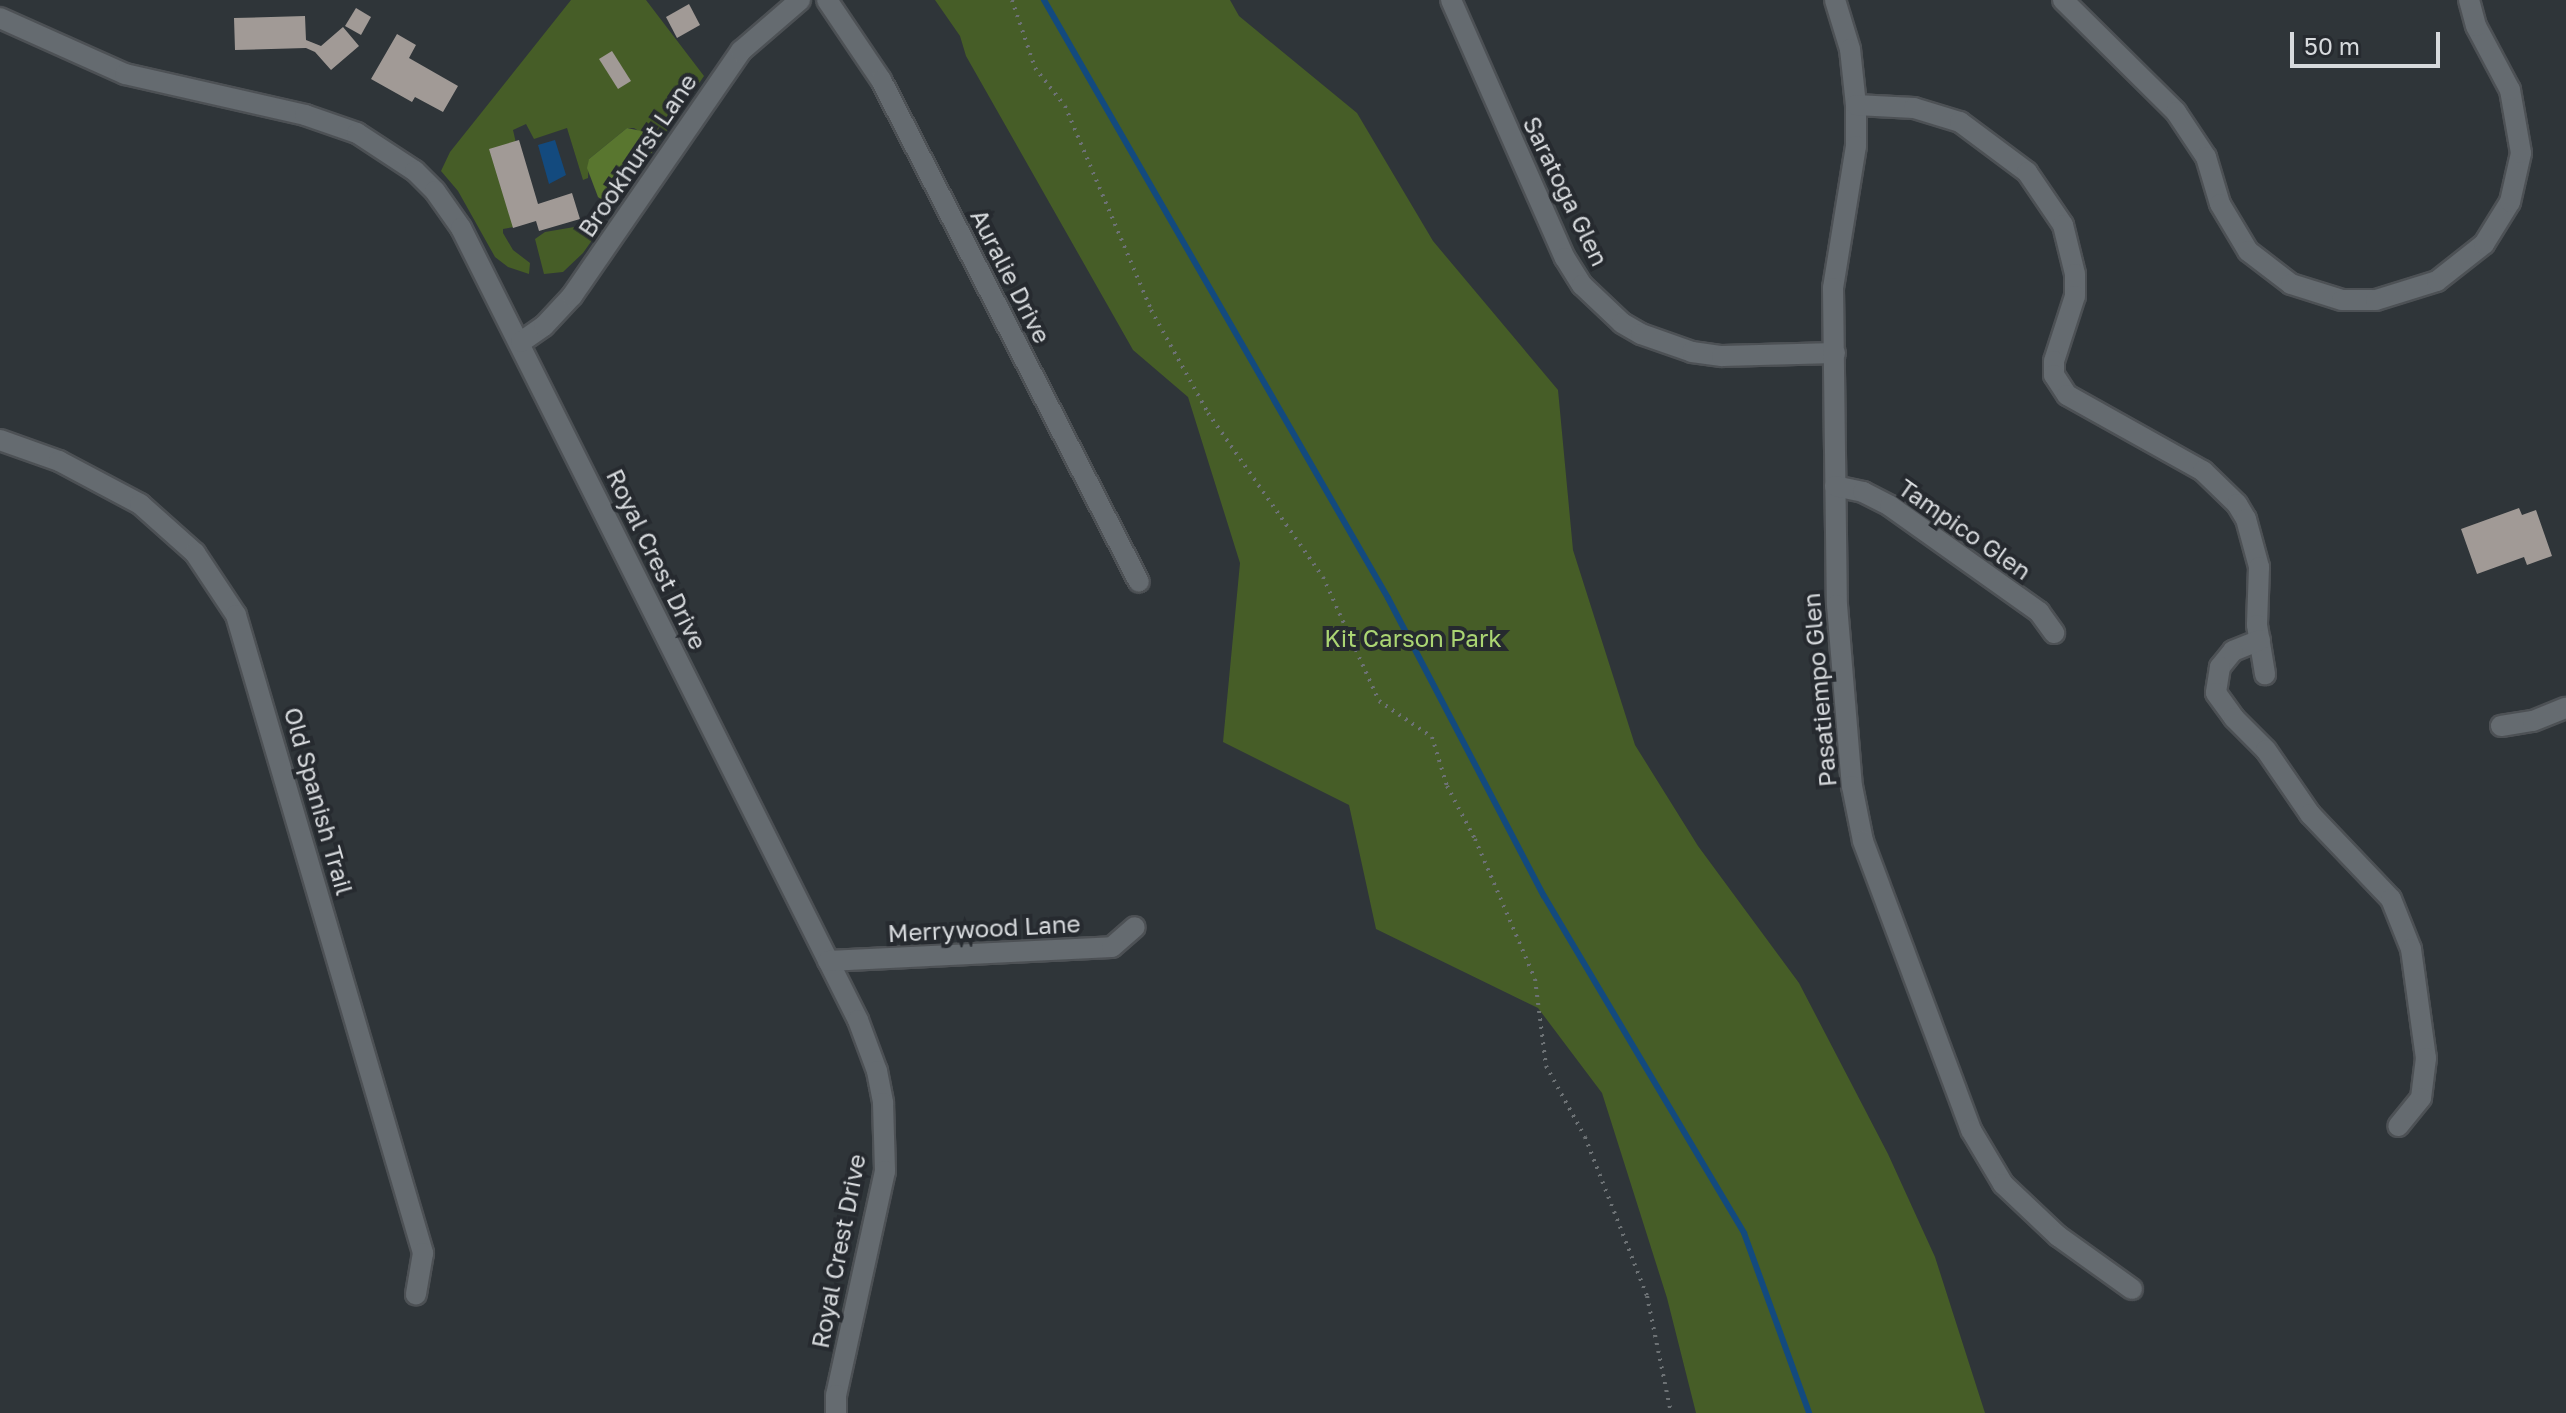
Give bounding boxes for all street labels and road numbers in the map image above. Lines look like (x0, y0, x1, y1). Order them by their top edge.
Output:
street label: Brookhurst Lane (572, 68, 702, 242)
street label: Saratoga Glen (1517, 112, 1615, 270)
street label: Auralie Drive (965, 204, 1057, 348)
street label: Royal Crest Drive (601, 464, 713, 654)
street label: Tampico Glen (1893, 473, 2037, 585)
street label: Pasatiempo Glen (1796, 592, 1842, 788)
street label: Old Spanish Trail (278, 704, 360, 898)
street label: Merrywood Lane (887, 909, 1081, 947)
street label: Royal Crest Drive (805, 1152, 871, 1350)

